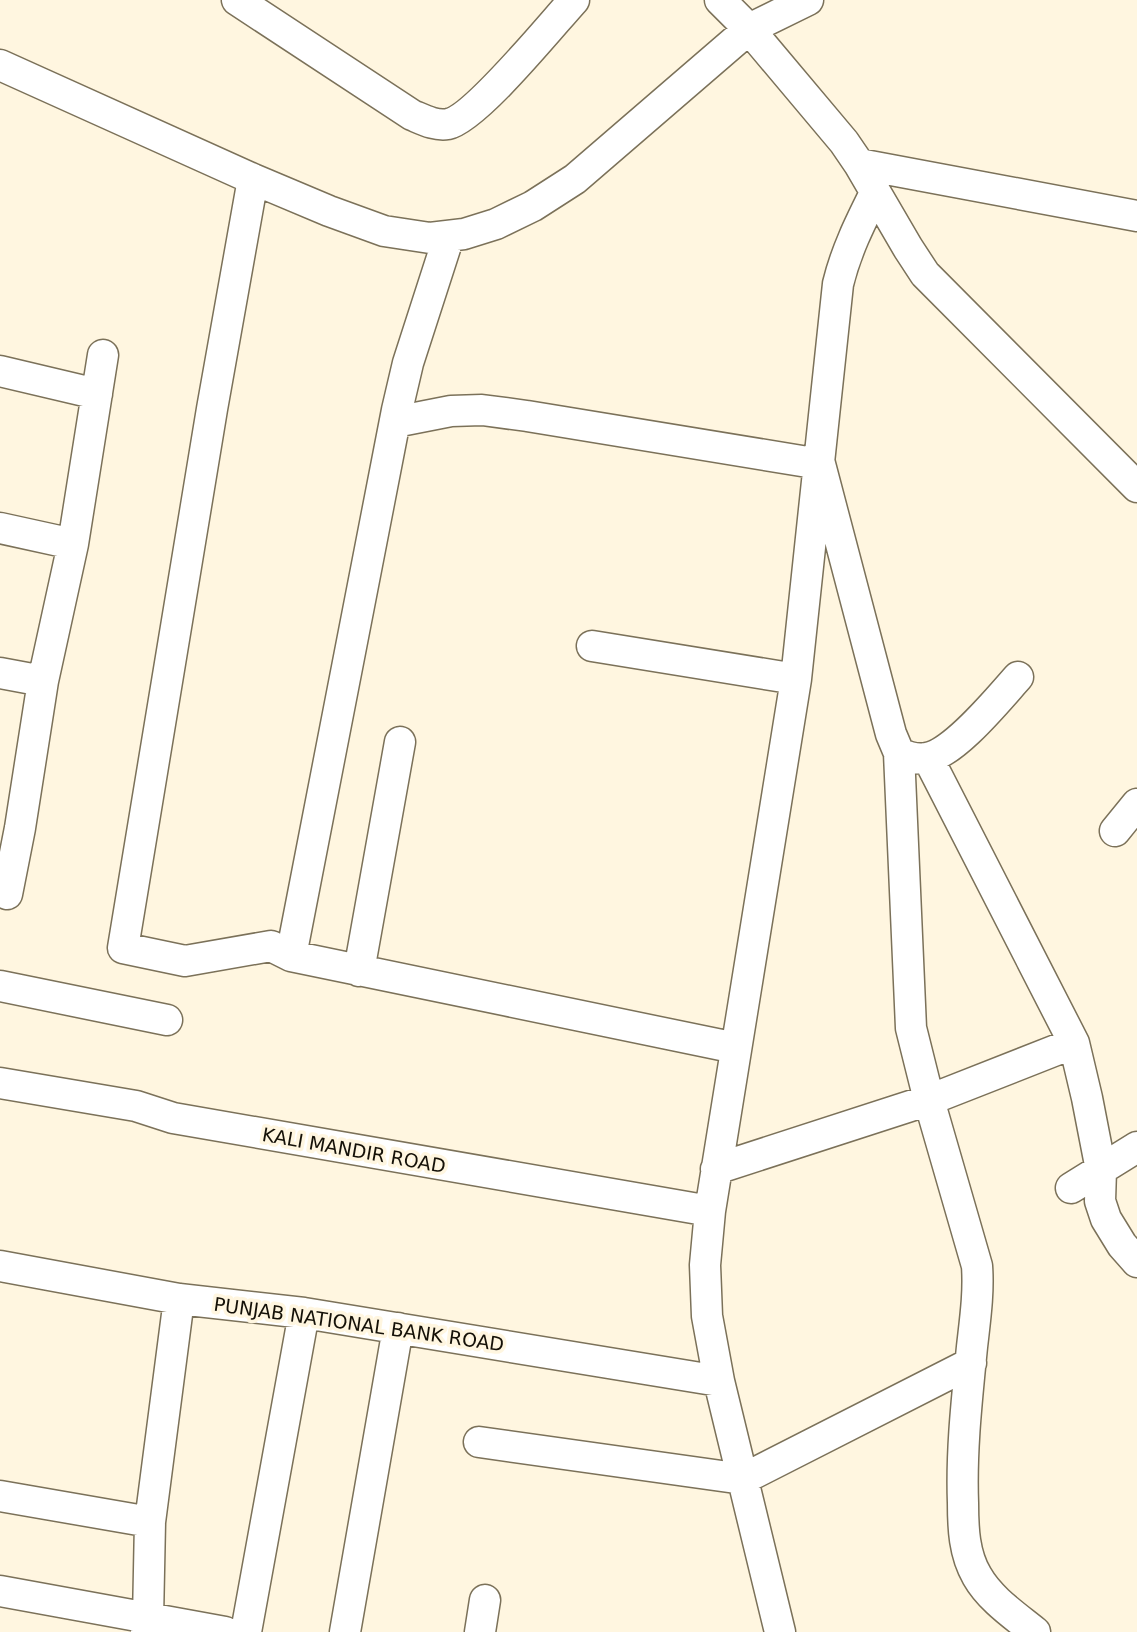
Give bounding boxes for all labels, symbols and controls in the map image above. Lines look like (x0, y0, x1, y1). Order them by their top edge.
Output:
street label: KALI MANDIR ROAD (261, 1123, 447, 1177)
street label: PUNJAB NATIONAL BANK ROAD (212, 1293, 506, 1355)

